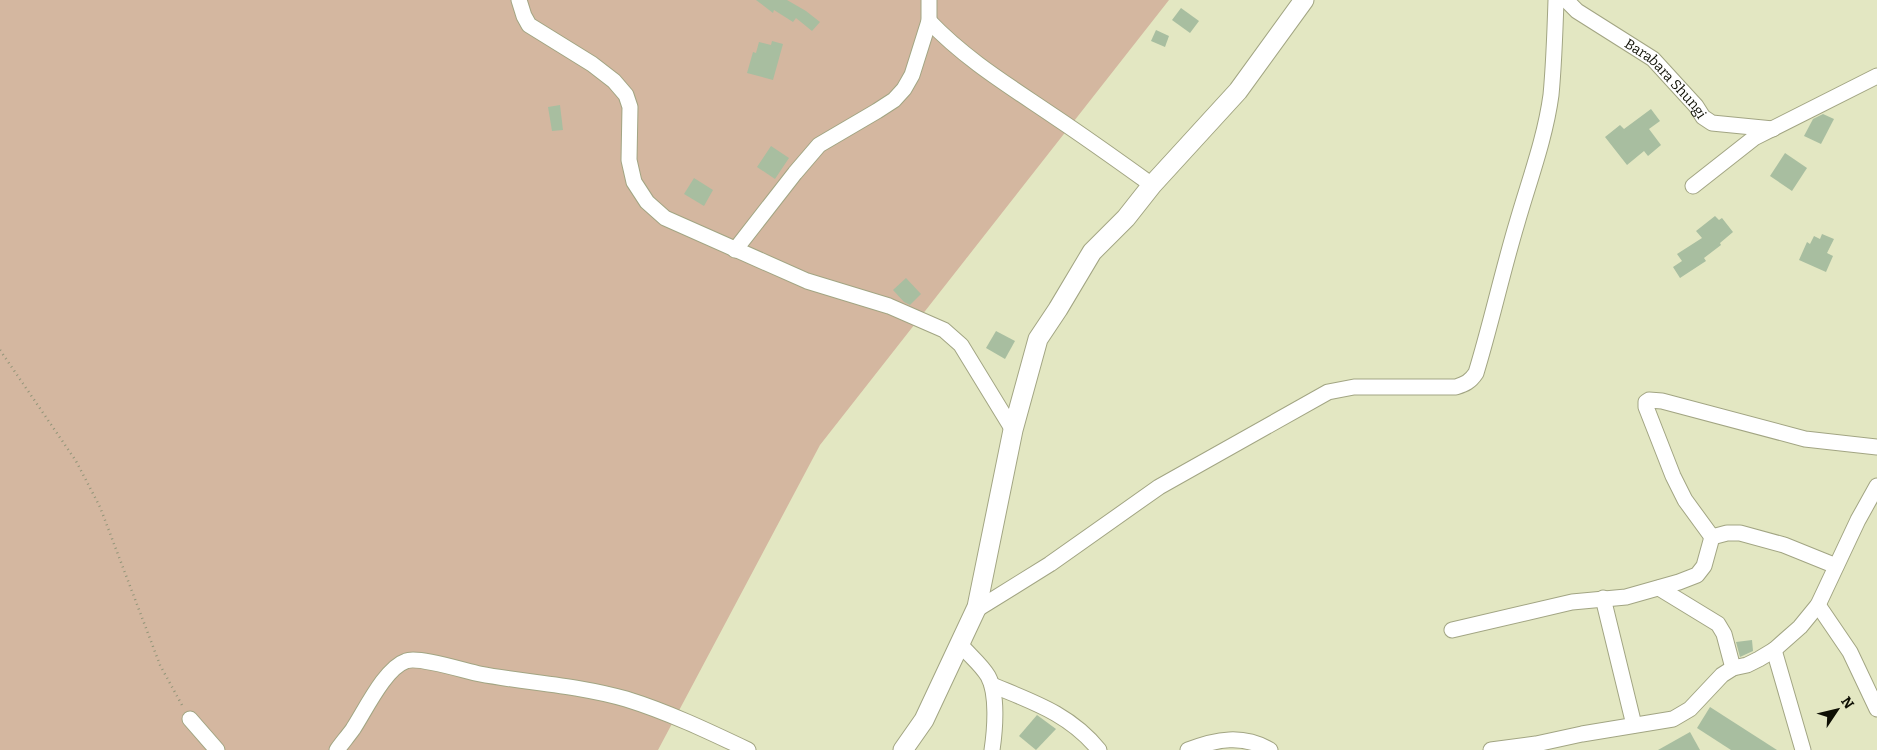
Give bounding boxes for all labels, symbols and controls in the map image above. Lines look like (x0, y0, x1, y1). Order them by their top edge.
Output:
street label: Barabara Shungi (1621, 35, 1710, 122)
north arrow (1812, 685, 1862, 735)
text: N (1837, 694, 1857, 712)

